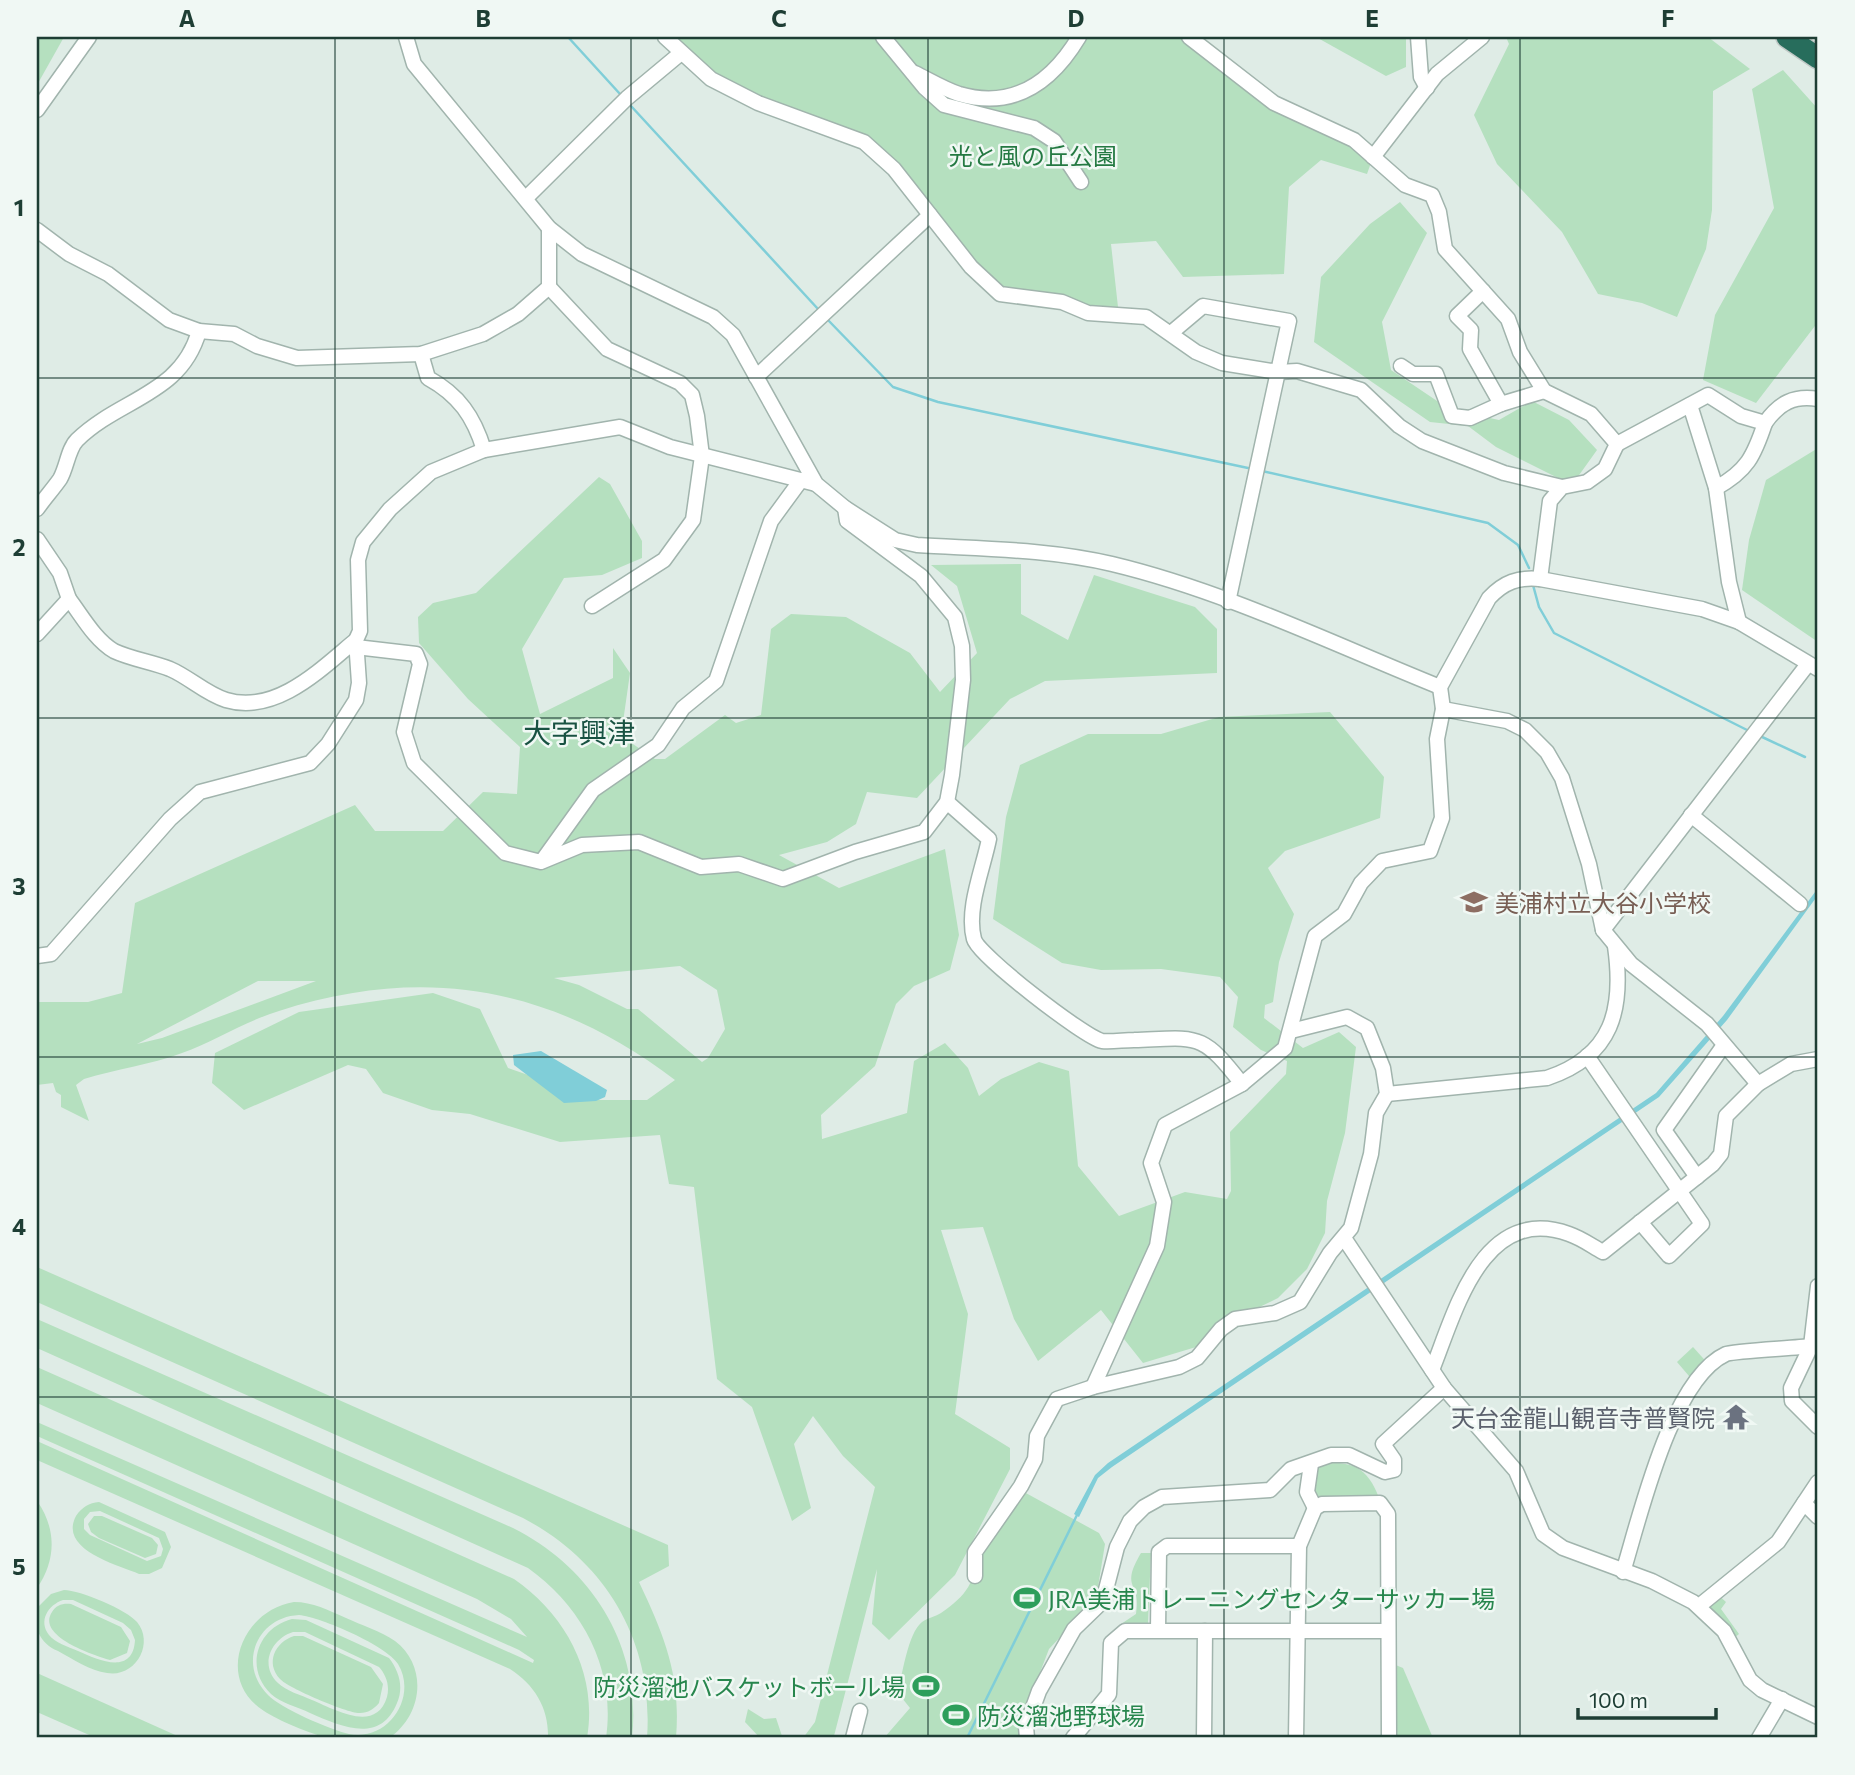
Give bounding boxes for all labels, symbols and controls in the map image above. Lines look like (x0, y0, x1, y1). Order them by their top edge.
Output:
text: A (179, 4, 196, 32)
text: B (475, 4, 491, 32)
text: C (771, 4, 787, 32)
text: D (1068, 4, 1085, 32)
text: E (1365, 4, 1379, 32)
text: F (1661, 4, 1675, 32)
park label: 光と風の丘公園 (949, 141, 1117, 170)
text: 1 (14, 193, 24, 221)
text: 2 (12, 533, 26, 561)
district label: 大字興津 (523, 715, 635, 749)
text: 3 (12, 872, 26, 900)
school or university icon: 美浦村立大谷小学校 (1459, 887, 1489, 917)
place label: 美浦村立大谷小学校 (1495, 888, 1711, 917)
text: 4 (12, 1212, 26, 1240)
temple icon: 天台金龍山観音寺普賢院 (1721, 1402, 1751, 1432)
place label: 天台金龍山観音寺普賢院 (1451, 1403, 1715, 1432)
text: 5 (12, 1552, 26, 1580)
sports icon: JRA美浦トレーニングセンターサッカー場 (1012, 1583, 1042, 1613)
place label: JRA美浦トレーニングセンターサッカー場 (1048, 1584, 1495, 1613)
sports icon: 防災溜池バスケットボール場 (911, 1671, 941, 1701)
place label: 防災溜池バスケットボール場 (593, 1672, 905, 1701)
scale bar (1578, 1677, 1717, 1721)
text: 100 m (1589, 1687, 1648, 1712)
sports icon: 防災溜池野球場 (941, 1700, 971, 1730)
place label: 防災溜池野球場 (977, 1701, 1145, 1730)

